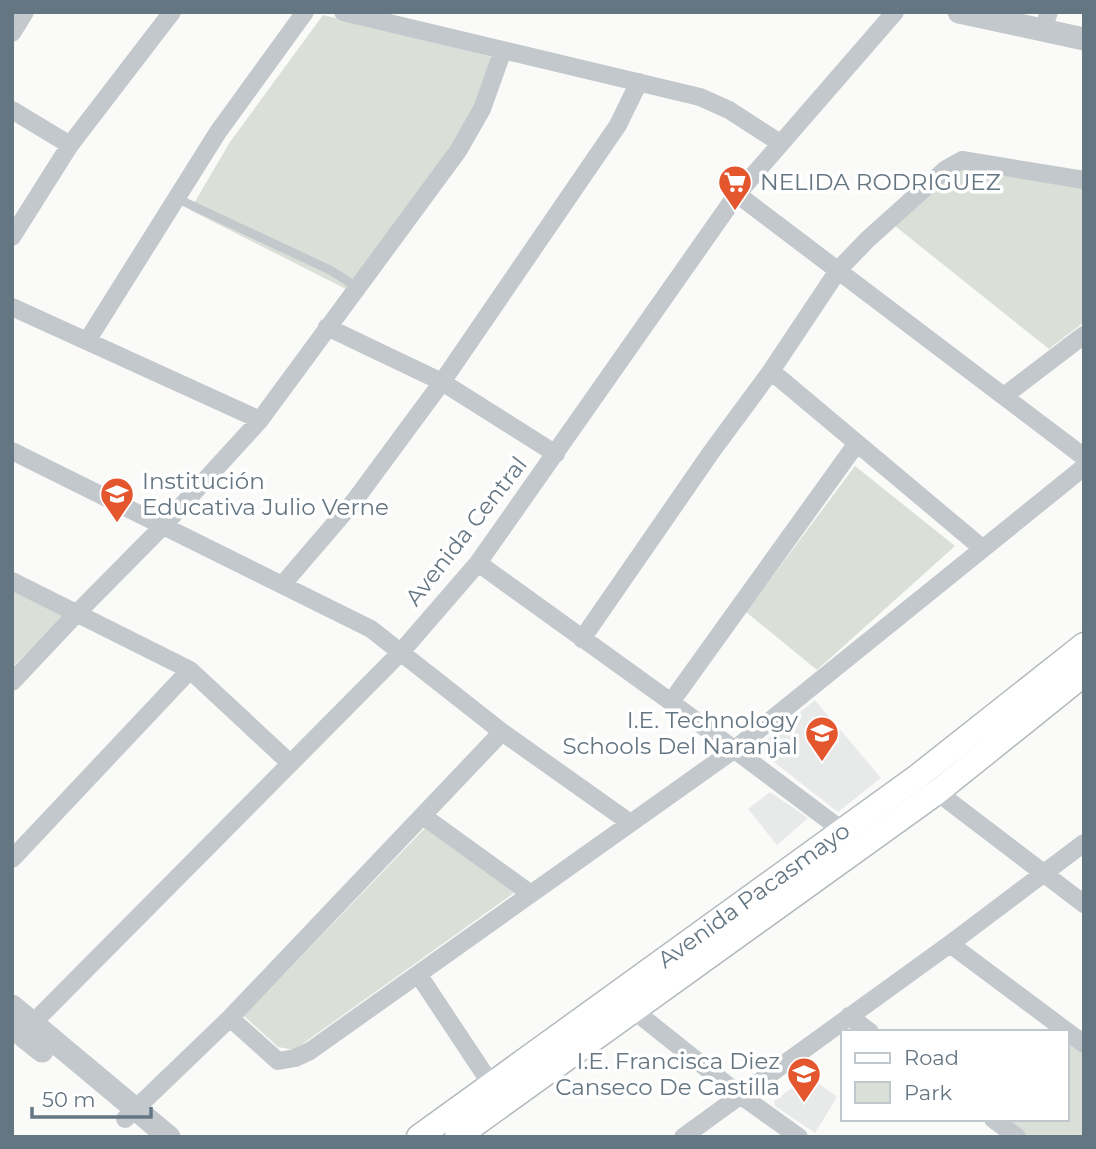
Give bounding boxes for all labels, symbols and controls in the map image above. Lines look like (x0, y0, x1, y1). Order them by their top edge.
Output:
supermarket icon: NELIDA RODRIGUEZ (716, 163, 754, 212)
place label: NELIDA RODRIGUEZ (760, 168, 1001, 196)
street label: Avenida Central (399, 451, 533, 611)
place label: Institución Educativa Julio Verne (142, 467, 389, 521)
school or university icon: Institución Educativa Julio Verne (98, 475, 136, 524)
place label: I.E. Technology Schools Del Naranjal (562, 706, 799, 760)
school or university icon: I.E. Technology Schools Del Naranjal (803, 714, 841, 763)
street label: Avenida Pacasmayo (652, 816, 855, 974)
legend (841, 1030, 1068, 1121)
text: Road (904, 1045, 959, 1070)
place label: I.E. Francisca Diez Canseco De Castilla (555, 1047, 780, 1101)
school or university icon: I.E. Francisca Diez Canseco De Castilla (785, 1055, 823, 1104)
scale bar (32, 1076, 150, 1120)
text: Park (904, 1080, 952, 1105)
text: 50 m (42, 1087, 96, 1112)

